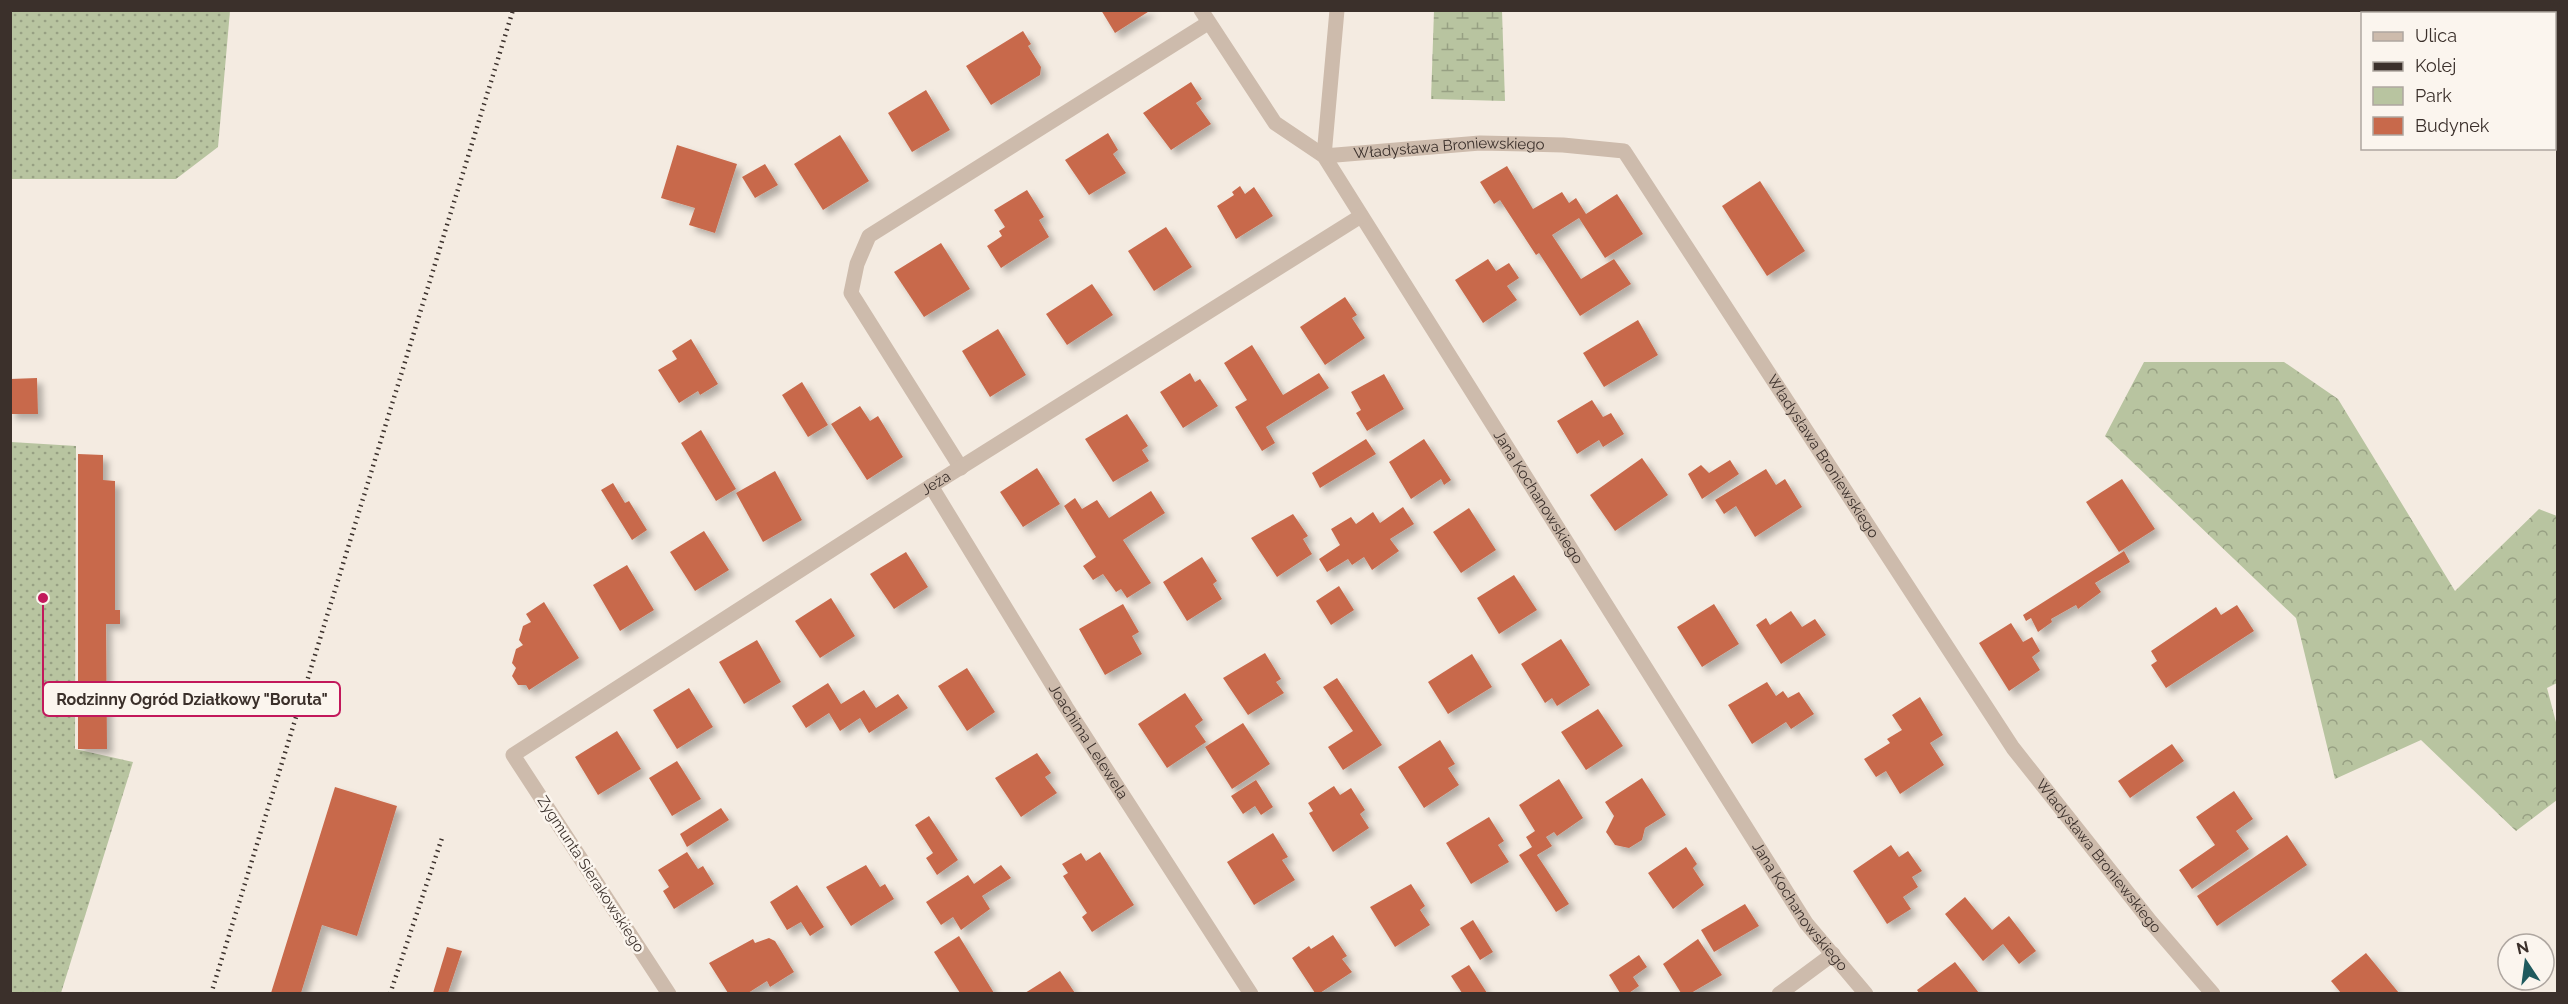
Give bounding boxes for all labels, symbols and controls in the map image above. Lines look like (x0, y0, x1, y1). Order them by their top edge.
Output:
legend (2361, 12, 2556, 150)
text: Ulica (2415, 25, 2457, 46)
text: Kolej (2415, 55, 2456, 76)
text: Park (2415, 85, 2452, 106)
text: Budynek (2415, 115, 2490, 136)
street label: Władysława Broniewskiego (1353, 134, 1545, 162)
street label: Władysława Broniewskiego (1763, 371, 1883, 542)
street label: Jana Kochanowskiego (1490, 427, 1587, 567)
street label: Jeża (918, 467, 954, 499)
street label: Joachima Lelewela (1045, 680, 1132, 802)
callout: Rodzinny Ogród Działkowy "Boruta" (43, 682, 340, 716)
text: Rodzinny Ogród Działkowy "Boruta" (56, 690, 328, 709)
street label: Władysława Broniewskiego (2032, 776, 2165, 937)
street label: Zygmunta Sierakowskiego (534, 792, 648, 956)
street label: Jana Kochanowskiego (1748, 838, 1852, 975)
north arrow (2496, 932, 2556, 992)
text: N (2515, 937, 2531, 959)

